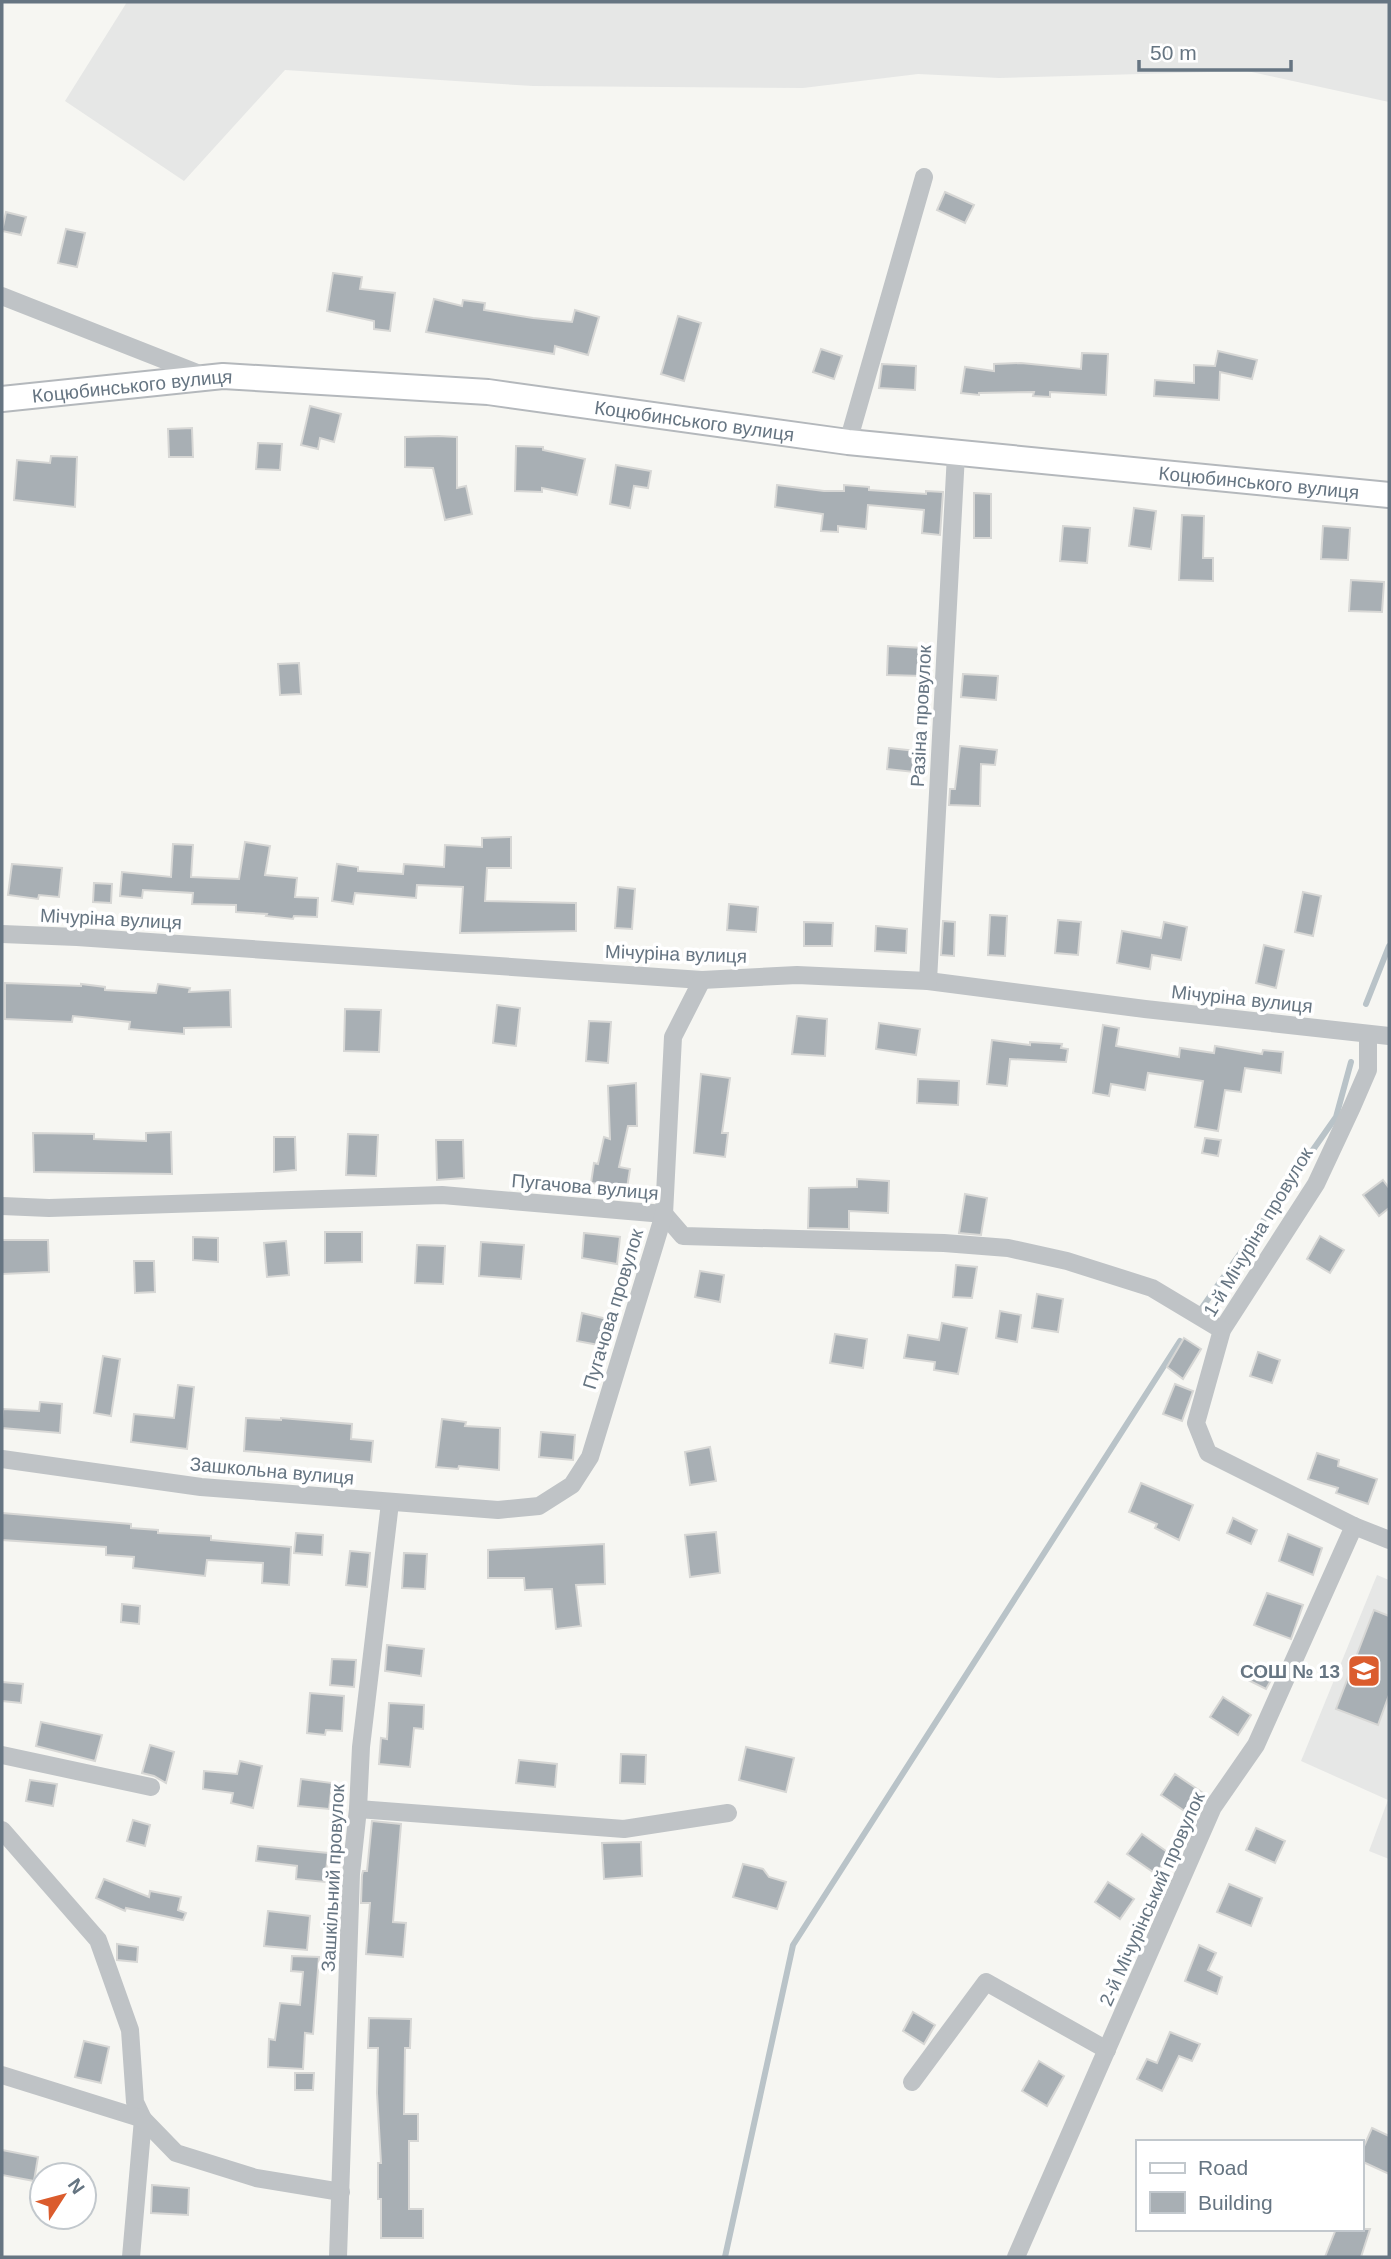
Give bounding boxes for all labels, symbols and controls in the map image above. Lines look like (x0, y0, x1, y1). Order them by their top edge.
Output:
scale bar (1139, 28, 1291, 72)
text: 50 m (1150, 41, 1197, 64)
street label: Коцюбинського вулиця (31, 365, 233, 406)
street label: Коцюбинського вулиця (593, 396, 796, 445)
street label: Коцюбинського вулиця (1158, 462, 1360, 503)
street label: Разіна провулок (907, 644, 935, 787)
street label: Мічуріна вулиця (40, 905, 182, 933)
street label: Мічуріна вулиця (605, 941, 747, 967)
street label: Мічуріна вулиця (1170, 981, 1314, 1017)
street label: 1-й Мічуріна провулок (1199, 1143, 1317, 1320)
street label: Пугачова вулиця (511, 1170, 659, 1204)
street label: Пугачова провулок (579, 1226, 648, 1392)
street label: Зашкольна вулиця (189, 1453, 355, 1489)
school or university icon: СОШ № 13 (1345, 1652, 1383, 1690)
place label: СОШ № 13 (1240, 1661, 1340, 1682)
street label: Зашкільний провулок (318, 1783, 348, 1973)
street label: 2-й Мічурінський провулок (1095, 1788, 1209, 2009)
legend (1136, 2140, 1363, 2231)
text: Road (1198, 2156, 1248, 2179)
north arrow (28, 2161, 98, 2231)
text: N (64, 2175, 89, 2198)
text: Building (1198, 2191, 1273, 2214)

